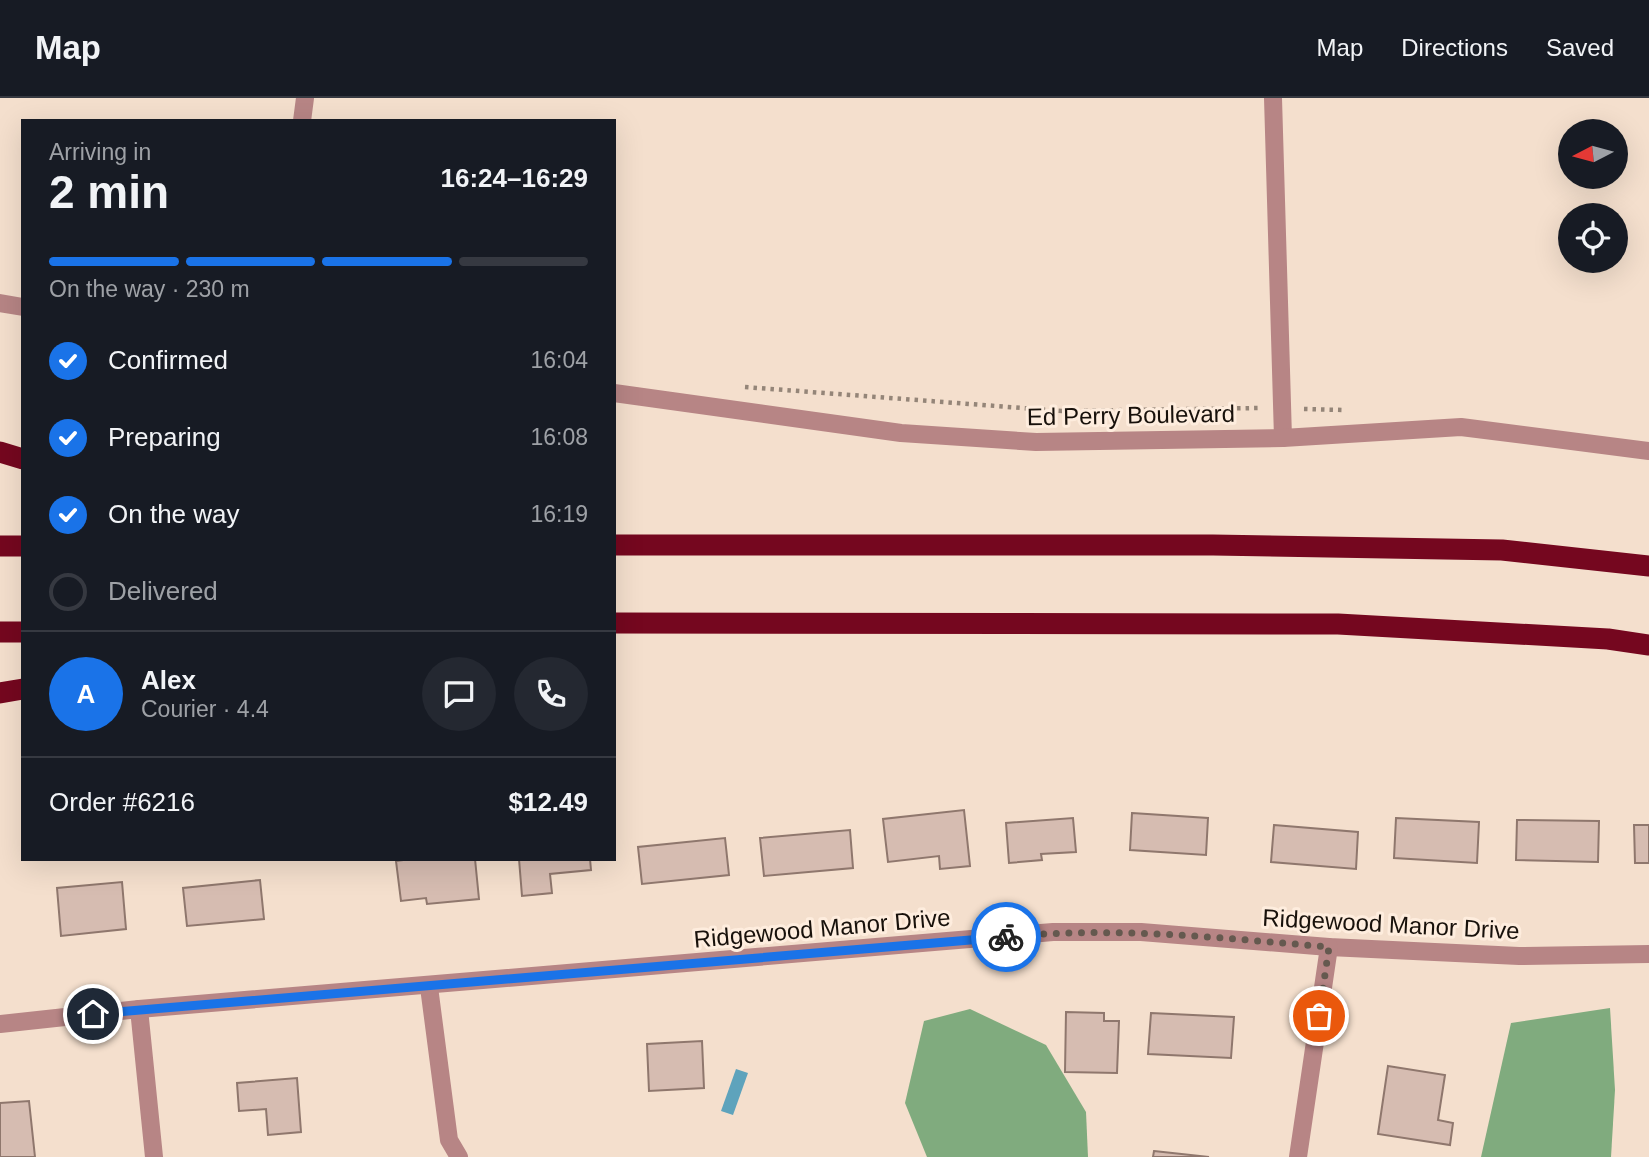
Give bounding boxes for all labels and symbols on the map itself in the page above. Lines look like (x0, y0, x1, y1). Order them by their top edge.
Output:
north arrow (1558, 119, 1628, 189)
street label: Ed Perry Boulevard (1027, 400, 1235, 430)
courier (971, 902, 1041, 972)
street label: Ridgewood Manor Drive (693, 903, 951, 953)
street label: Ridgewood Manor Drive (1262, 904, 1520, 944)
pin (63, 984, 123, 1044)
pin (1289, 986, 1349, 1046)

